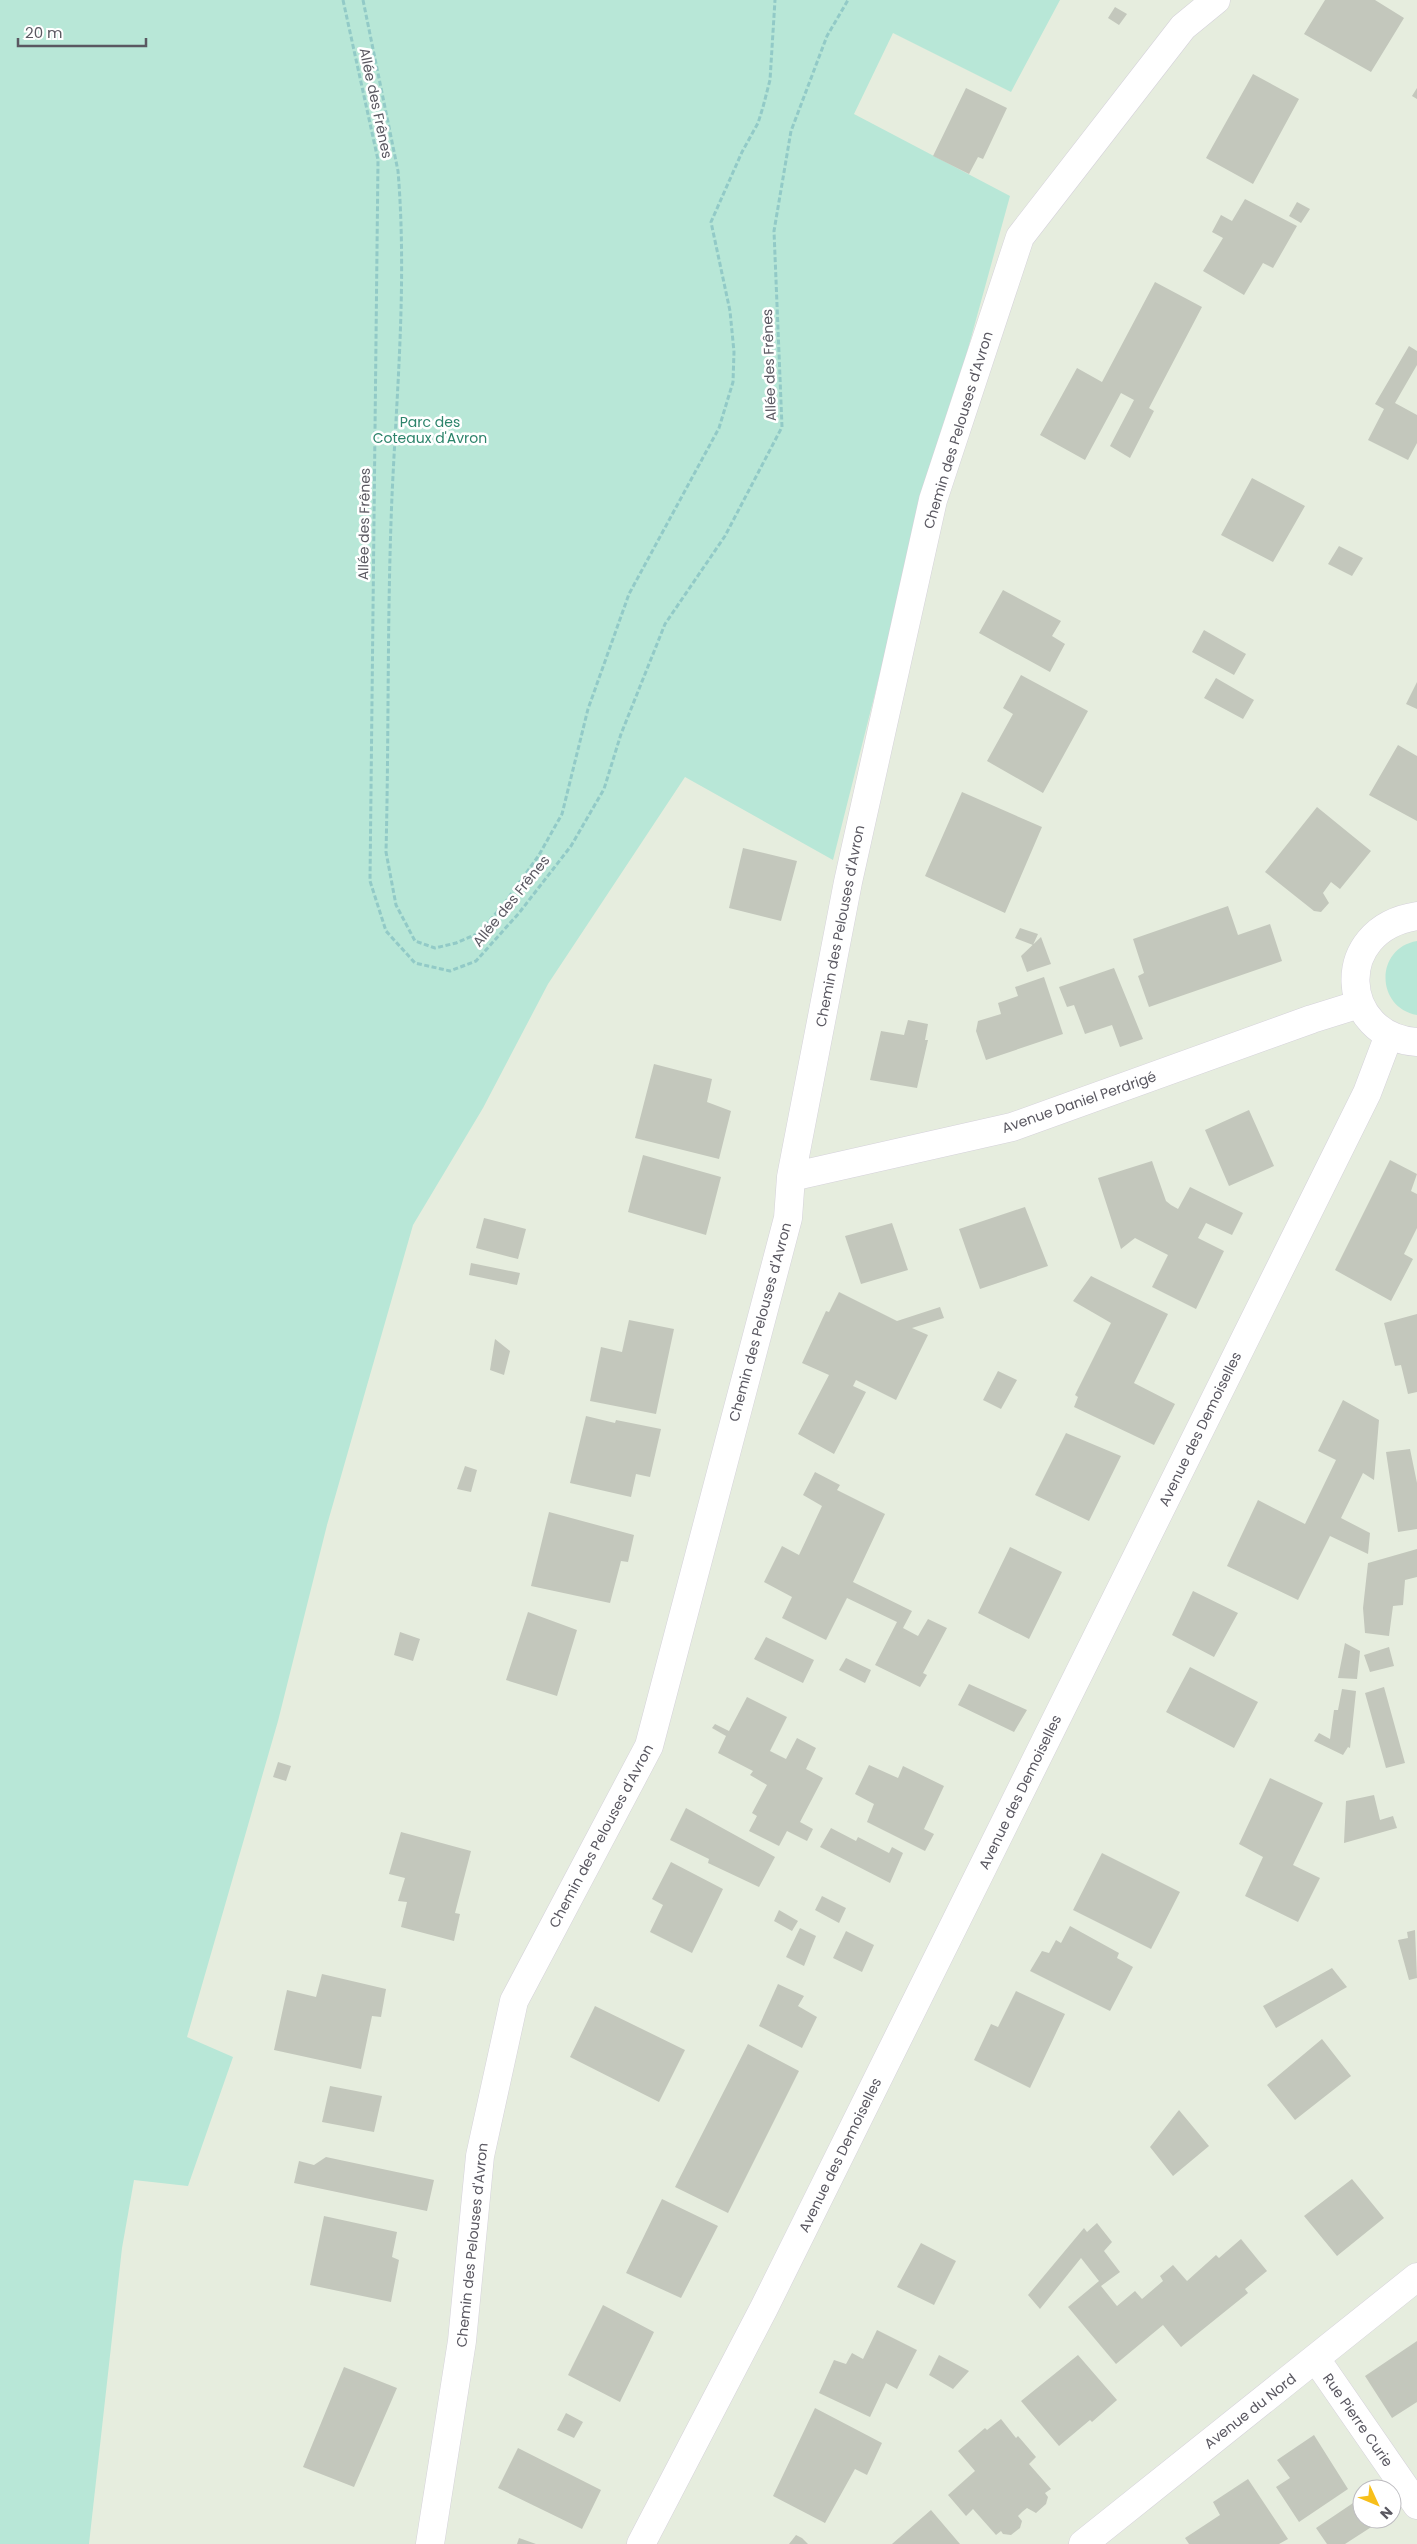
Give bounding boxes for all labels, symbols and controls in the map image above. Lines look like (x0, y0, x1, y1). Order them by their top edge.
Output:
scale bar (18, 15, 145, 47)
text: 20 m (25, 22, 63, 43)
street label: Allée des Frênes (355, 46, 397, 160)
street label: Allée des Frênes (757, 308, 781, 422)
street label: Chemin des Pelouses d'Avron (918, 329, 998, 531)
park label: Parc des Coteaux d'Avron (373, 412, 487, 448)
street label: Allée des Frênes (353, 468, 375, 580)
street label: Chemin des Pelouses d'Avron (811, 823, 869, 1029)
street label: Allée des Frênes (468, 851, 554, 951)
street label: Avenue Daniel Perdrigé (999, 1066, 1159, 1138)
street label: Chemin des Pelouses d'Avron (724, 1220, 796, 1424)
street label: Avenue des Demoiselles (1154, 1348, 1246, 1510)
street label: Avenue des Demoiselles (974, 1711, 1066, 1873)
street label: Chemin des Pelouses d'Avron (544, 1741, 658, 1931)
street label: Avenue des Demoiselles (794, 2074, 886, 2236)
street label: Chemin des Pelouses d'Avron (451, 2142, 493, 2348)
street label: Avenue du Nord (1200, 2369, 1300, 2453)
street label: Rue Pierre Curie (1318, 2369, 1398, 2471)
north arrow (1352, 2479, 1402, 2529)
text: N (1376, 2502, 1397, 2524)

